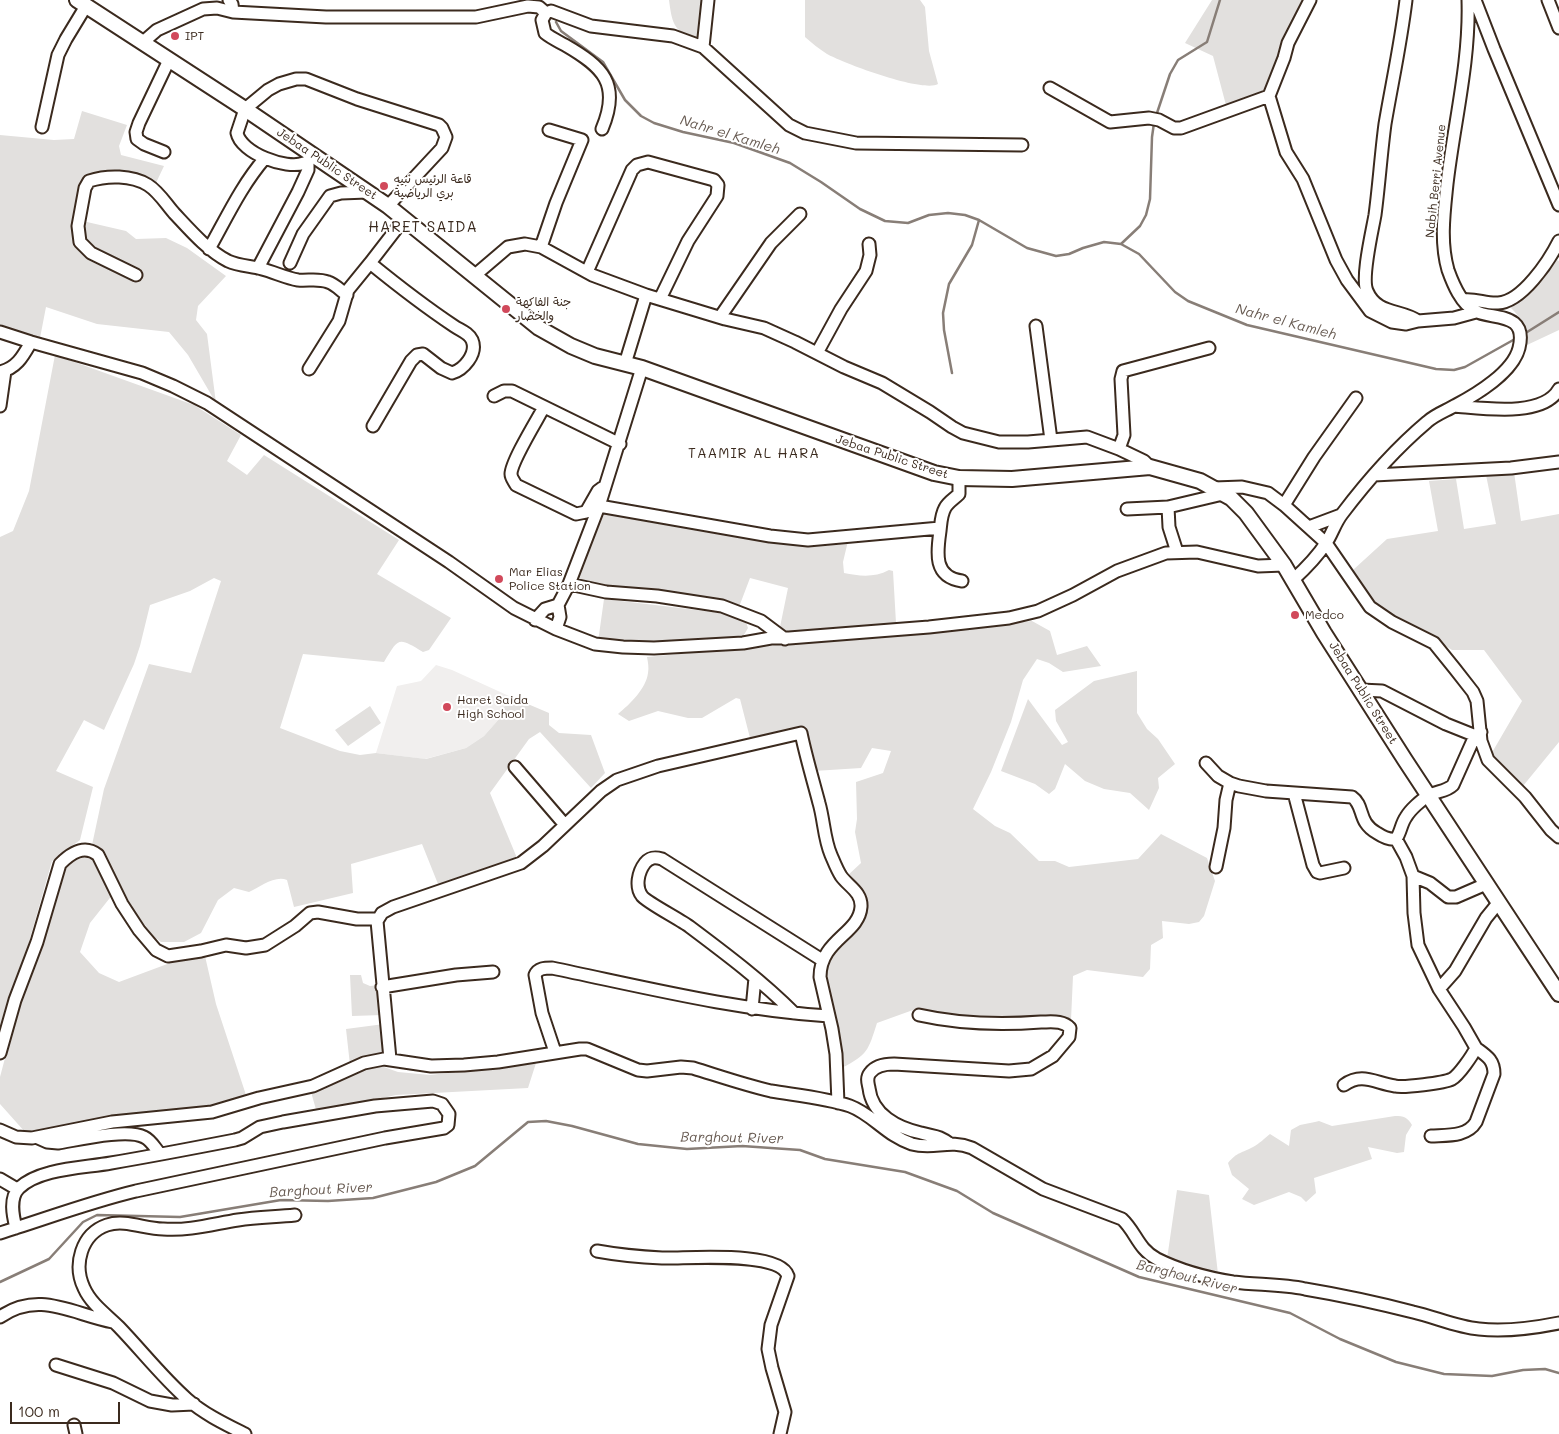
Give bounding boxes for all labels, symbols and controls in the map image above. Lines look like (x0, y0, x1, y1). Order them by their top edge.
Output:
place label: IPT (185, 29, 204, 43)
marker: IPT (169, 30, 181, 42)
water label: Nahr el Kamleh (678, 112, 782, 158)
street label: Nabih Berri Avenue (1423, 123, 1449, 239)
street label: Jebaa Public Street (274, 125, 380, 203)
place label: قاعة الرئيس نبيه بري الرياضية (394, 172, 472, 200)
marker: قاعة الرئيس نبيه بري الرياضية (378, 180, 390, 192)
district label: HARET SAIDA (367, 218, 479, 236)
place label: جنة الفاكهة والخضار (516, 295, 571, 323)
water label: Nahr el Kamleh (1234, 300, 1338, 344)
marker: جنة الفاكهة والخضار (500, 303, 512, 315)
street label: Jebaa Public Street (834, 432, 950, 482)
district label: TAAMIR AL HARA (686, 446, 822, 462)
place label: Mar Elias Police Station (509, 565, 591, 593)
marker: Mar Elias Police Station (493, 573, 505, 585)
place label: Medco (1305, 608, 1344, 622)
marker: Medco (1289, 609, 1301, 621)
street label: Jebaa Public Street (1326, 639, 1400, 747)
place label: Haret Saida High School (457, 693, 529, 721)
marker: Haret Saida High School (441, 701, 453, 713)
water label: Barghout River (680, 1129, 784, 1147)
water label: Barghout River (269, 1179, 373, 1201)
water label: Barghout River (1135, 1256, 1239, 1298)
scale bar (12, 1392, 122, 1424)
text: 100 m (18, 1401, 60, 1421)

